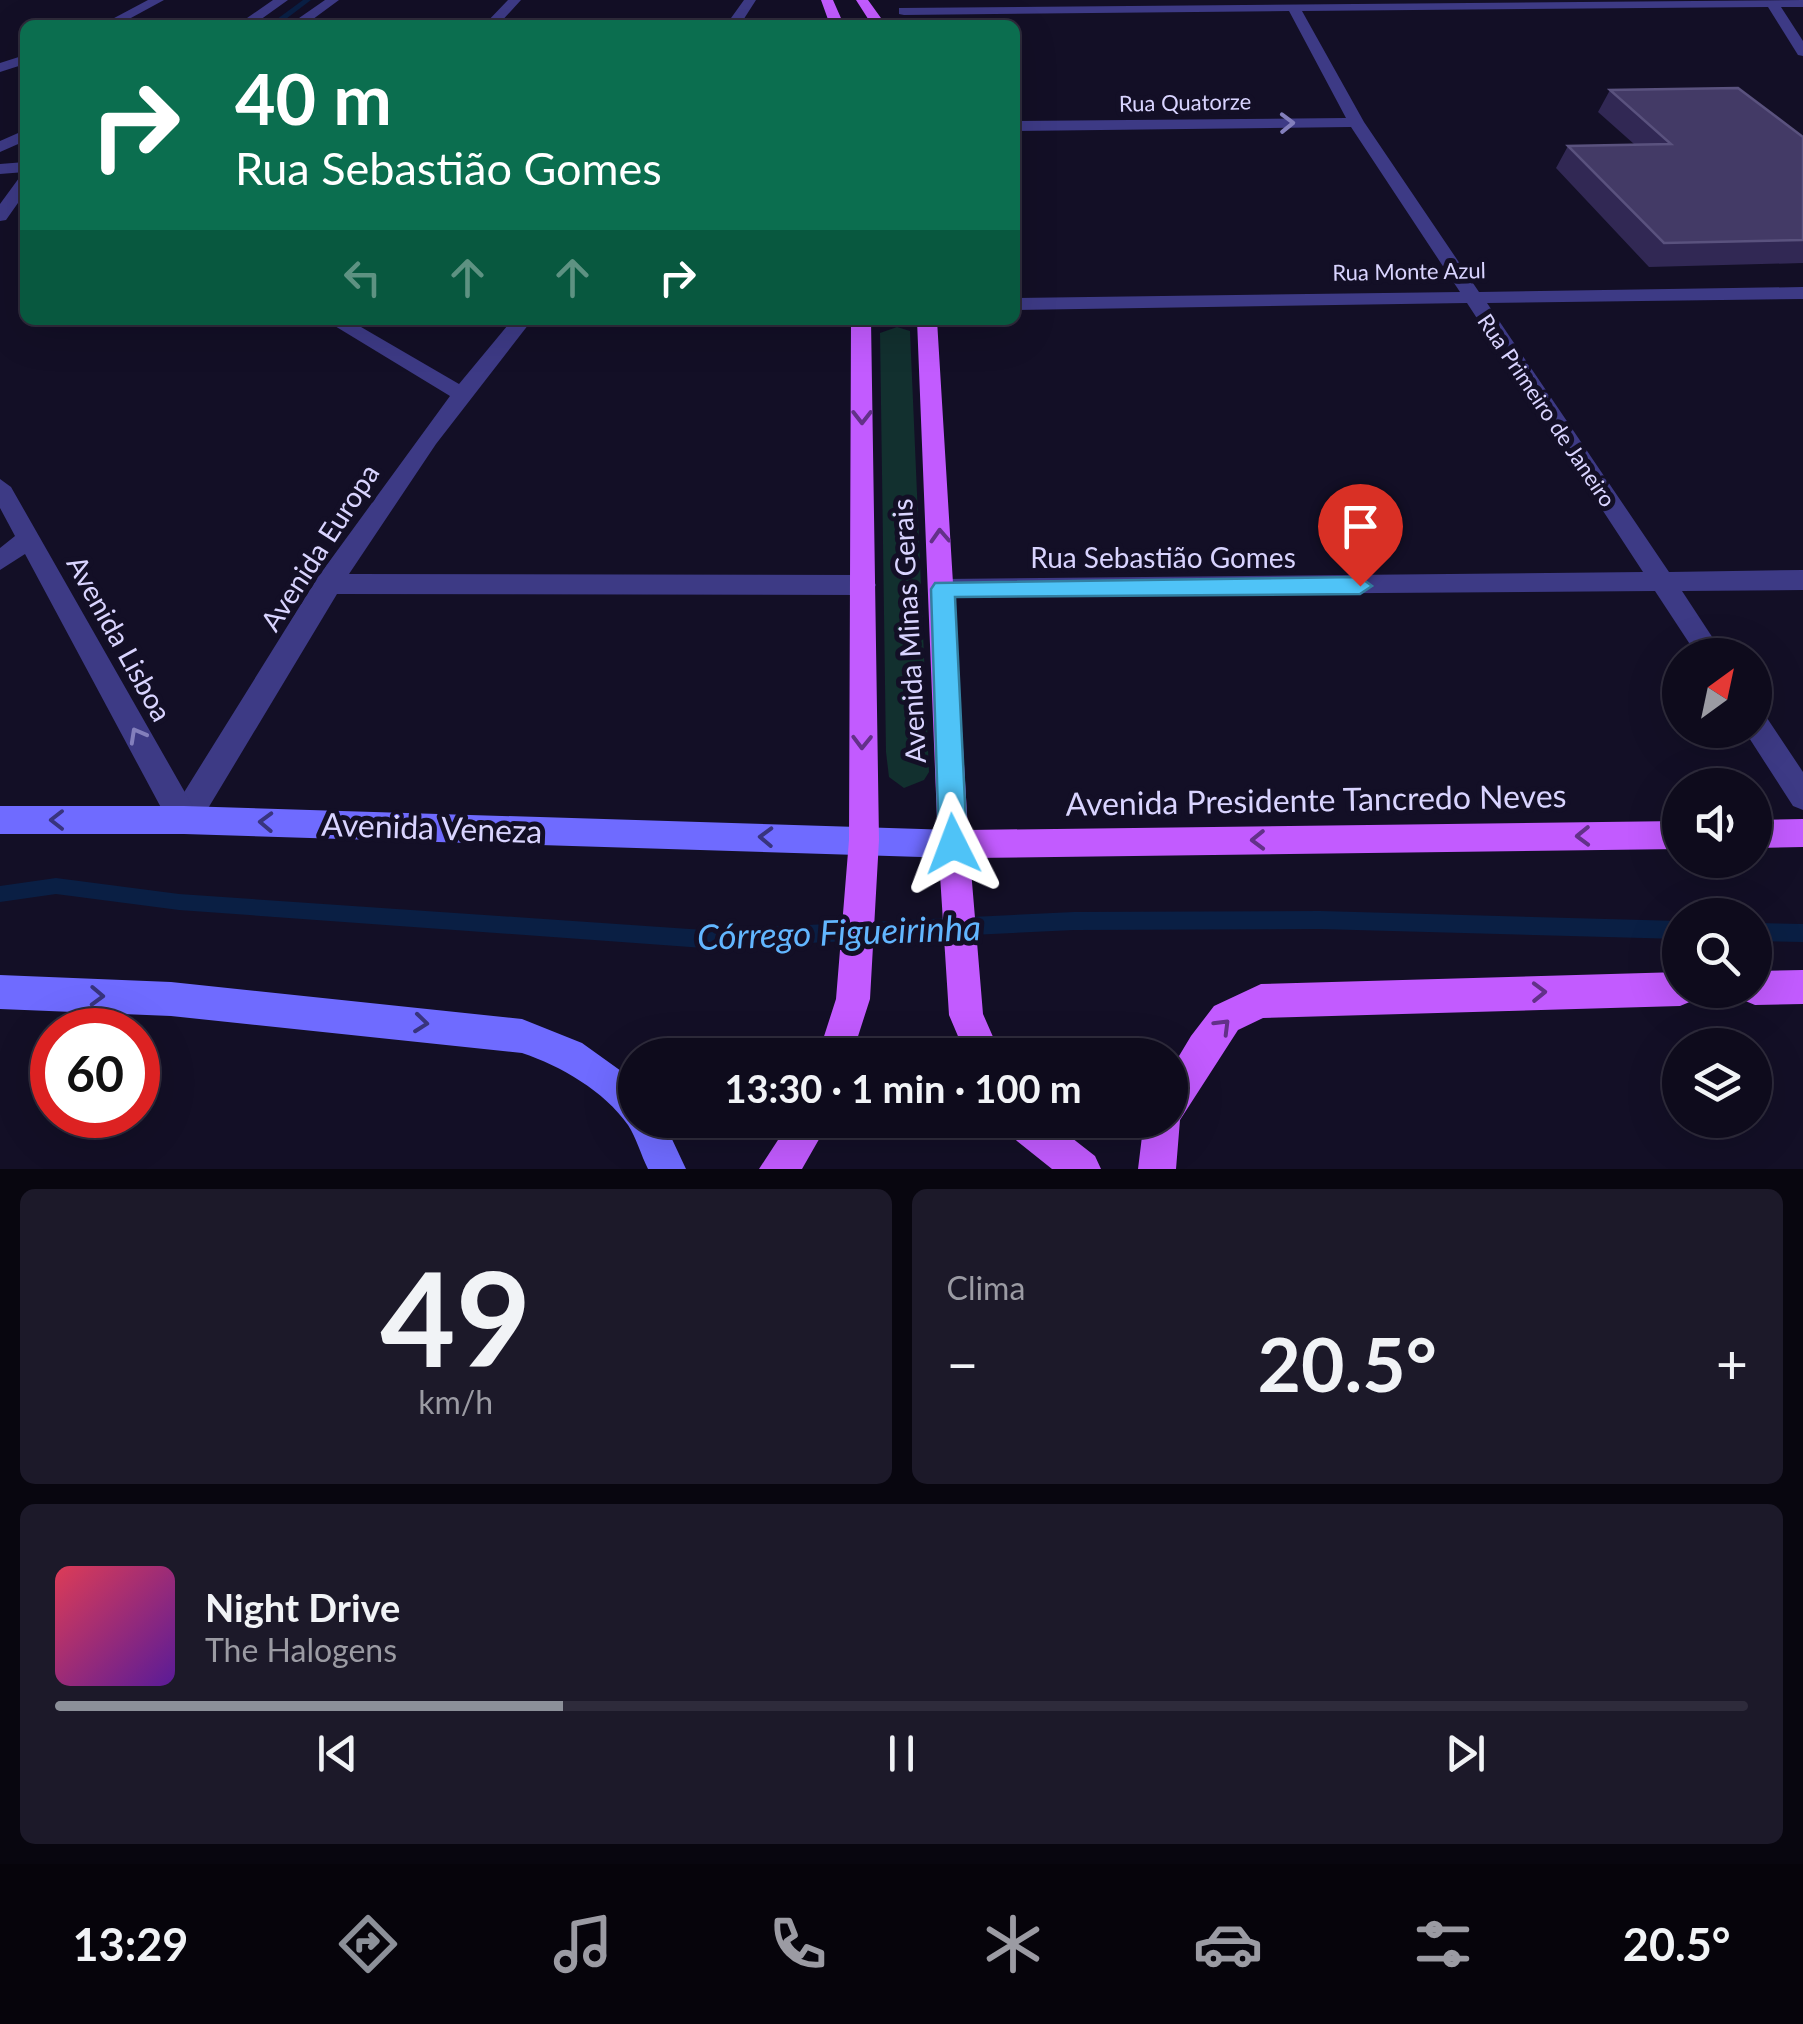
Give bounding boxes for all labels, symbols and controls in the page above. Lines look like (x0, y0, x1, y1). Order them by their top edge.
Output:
text: 40 m (235, 56, 392, 140)
icon: right (70, 60, 200, 190)
street label: Rua Quatorze (1119, 87, 1251, 117)
one-way arrow (1280, 112, 1296, 134)
text: Rua Sebastião Gomes (235, 141, 662, 195)
icon: left (335, 250, 390, 305)
icon: ahead (440, 250, 495, 305)
icon: ahead (545, 250, 600, 305)
icon: right (650, 250, 705, 305)
street label: Rua Monte Azul (1332, 256, 1486, 286)
street label: Rua Primeiro de Janeiro (1472, 308, 1622, 512)
one-way arrow (851, 410, 873, 426)
street label: Avenida Europa (252, 457, 386, 637)
pin (1318, 484, 1403, 587)
street label: Avenida Minas Gerais (884, 498, 932, 764)
icon: arrive (1333, 499, 1388, 554)
one-way arrow (930, 528, 951, 544)
street label: Rua Sebastião Gomes (1030, 540, 1296, 574)
street label: Avenida Lisboa (60, 549, 180, 727)
north arrow (1662, 638, 1772, 748)
map controls (1662, 638, 1772, 1138)
one-way arrow (129, 727, 149, 745)
one-way arrow (851, 736, 873, 751)
button: sound (1662, 768, 1772, 878)
street label: Avenida Presidente Tancredo Neves (1065, 775, 1567, 823)
position arrow (901, 792, 1005, 896)
street label: Avenida Veneza (321, 804, 543, 850)
one-way arrow (48, 809, 64, 831)
one-way arrow (258, 812, 274, 833)
one-way arrow (1574, 825, 1590, 847)
one-way arrow (758, 826, 774, 847)
one-way arrow (1249, 829, 1264, 851)
button: search (1662, 898, 1772, 1008)
water label: Córrego Figueirinha (696, 905, 982, 957)
one-way arrow (1532, 981, 1548, 1003)
one-way arrow (90, 986, 106, 1007)
speed limit sign: 60 (30, 1008, 160, 1138)
one-way arrow (414, 1012, 430, 1033)
one-way arrow (1211, 1020, 1229, 1038)
button: layers (1662, 1028, 1772, 1138)
text: 13:30 · 1 min · 100 m (724, 1065, 1082, 1111)
text: 49 (380, 1239, 531, 1395)
text: Clima (947, 1268, 1025, 1307)
text: 20.5° (1258, 1318, 1437, 1408)
text: − (947, 1330, 978, 1396)
text: + (1716, 1330, 1748, 1396)
text: km/h (418, 1382, 493, 1421)
text: Night Drive (205, 1584, 400, 1630)
text: The Halogens (205, 1630, 397, 1669)
icon: previous (310, 1726, 365, 1781)
icon: pause (874, 1726, 929, 1781)
icon: next (1438, 1726, 1493, 1781)
icon: directions (333, 1909, 403, 1979)
icon: music (548, 1909, 618, 1979)
icon: phone (763, 1909, 833, 1979)
icon: climate (978, 1909, 1048, 1979)
icon: car (1193, 1909, 1263, 1979)
icon: filters (1408, 1909, 1478, 1979)
text: 13:29 (72, 1917, 188, 1971)
text: 20.5° (1623, 1917, 1730, 1971)

